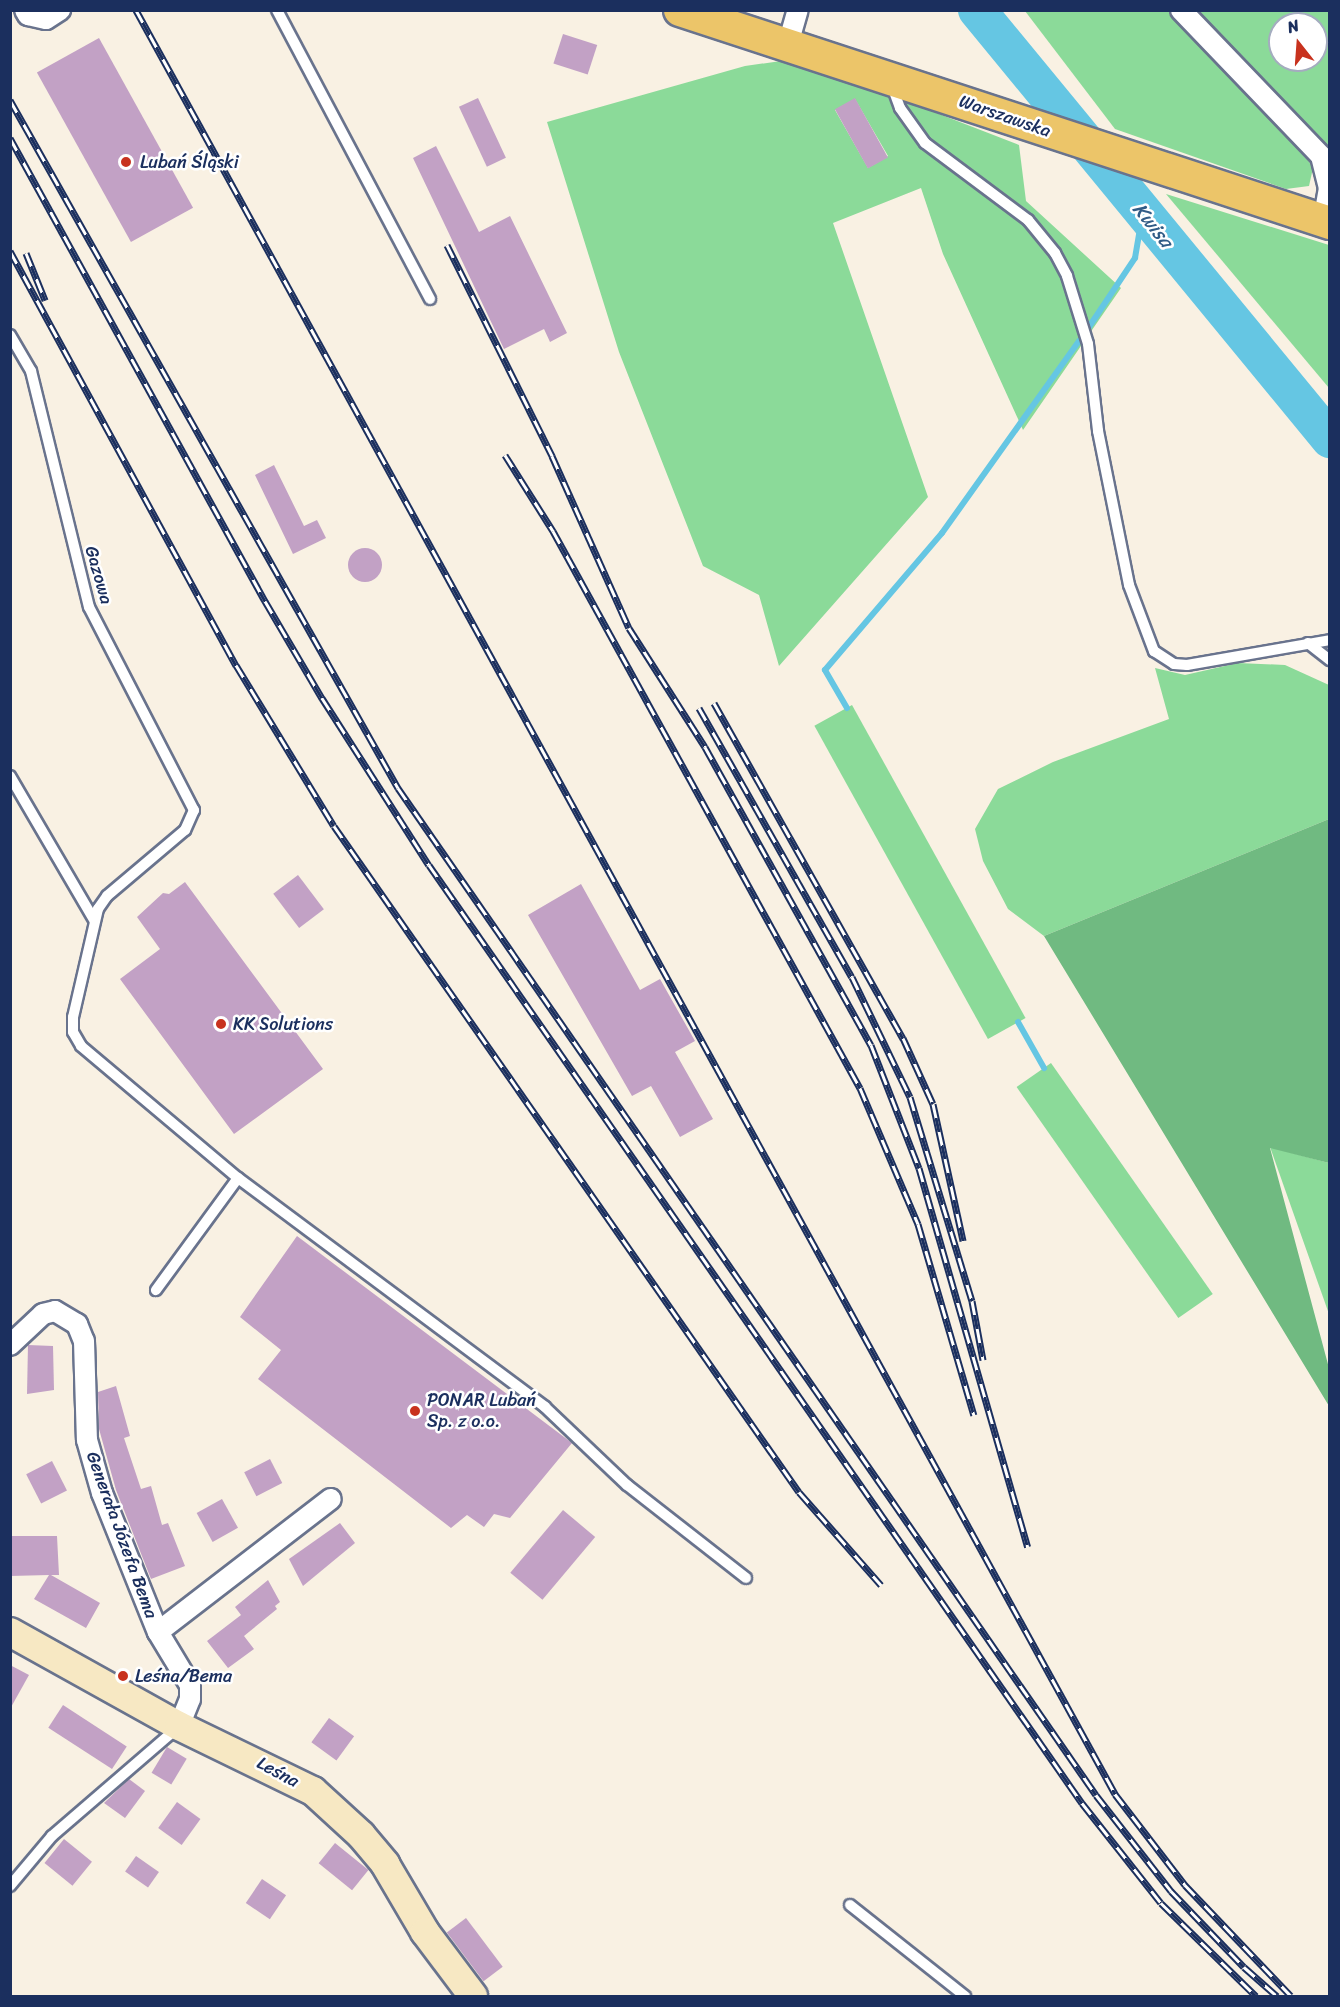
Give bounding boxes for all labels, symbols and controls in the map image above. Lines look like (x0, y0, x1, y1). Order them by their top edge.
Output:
text: N (1284, 11, 1303, 42)
north arrow (1268, 12, 1328, 72)
street label: Warszawska (956, 90, 1054, 142)
place label: Lubań Śląski (140, 151, 240, 173)
marker: Lubań Śląski (117, 153, 135, 171)
water label: Kwisa (1128, 198, 1178, 252)
street label: Gazowa (80, 543, 118, 607)
place label: KK Solutions (233, 1013, 335, 1035)
marker: KK Solutions (214, 1017, 228, 1031)
place label: PONAR Lubań Sp. z o.o. (427, 1390, 536, 1432)
marker: PONAR Lubań Sp. z o.o. (408, 1404, 422, 1418)
street label: Generała Józefa Bema (82, 1449, 162, 1621)
place label: Leśna/Bema (135, 1665, 232, 1687)
marker: Leśna/Bema (116, 1669, 130, 1683)
street label: Leśna (253, 1752, 303, 1792)

